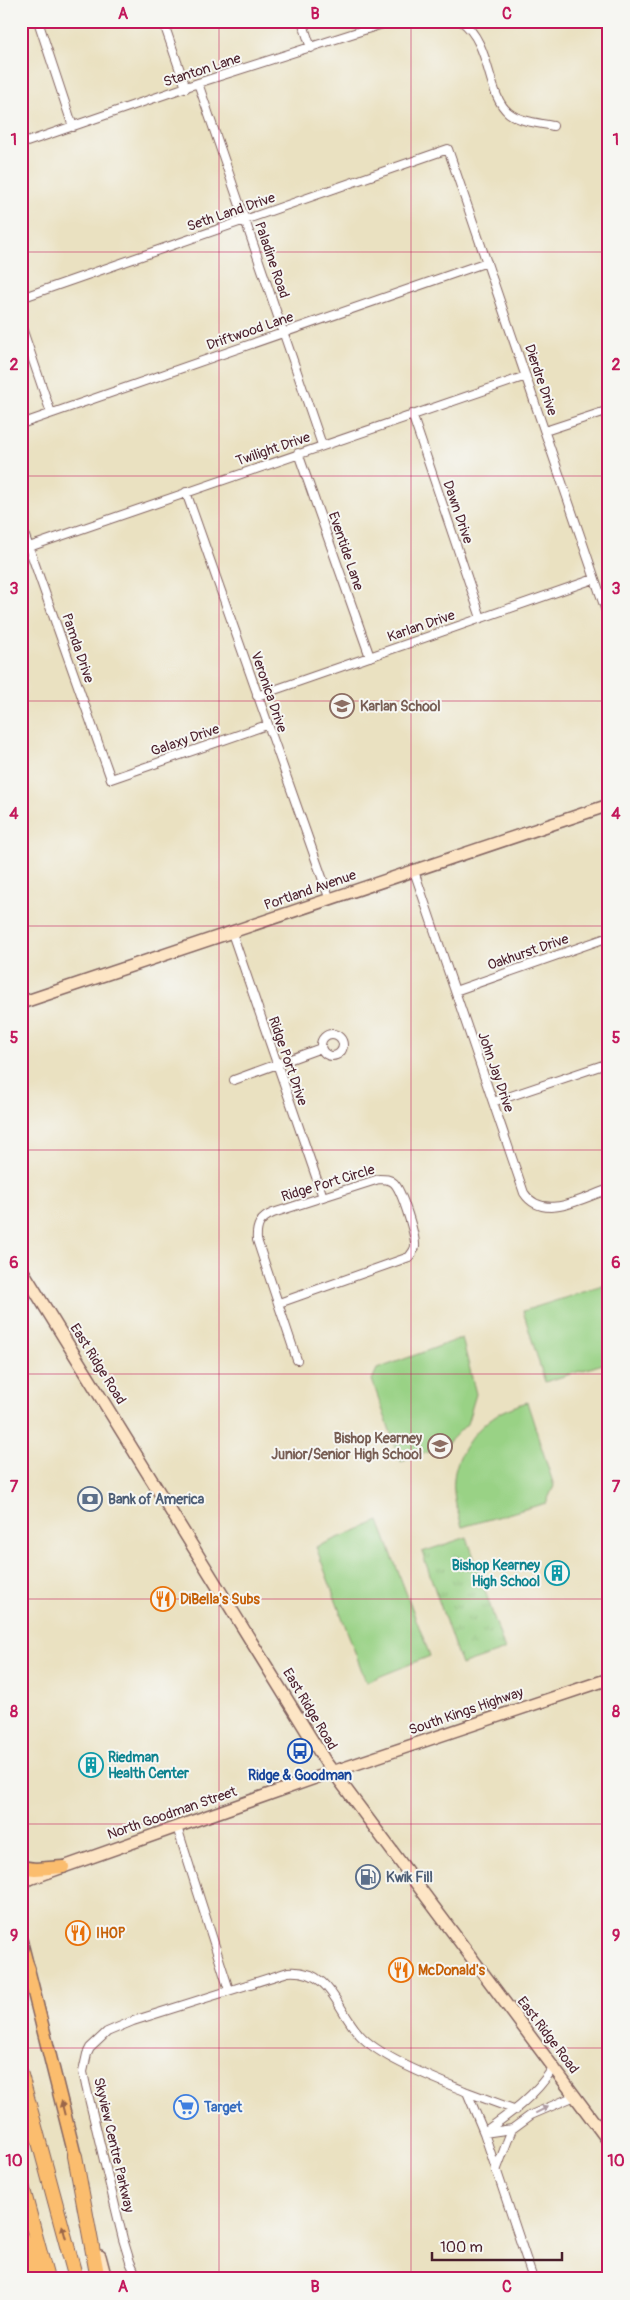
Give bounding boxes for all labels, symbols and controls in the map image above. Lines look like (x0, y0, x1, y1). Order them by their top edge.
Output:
text: A (118, 4, 129, 24)
text: B (310, 4, 320, 24)
text: C (502, 4, 512, 24)
street label: Stanton Lane (161, 49, 243, 91)
text: 1 (11, 130, 17, 150)
text: 1 (613, 130, 619, 150)
street label: Seth Land Drive (185, 189, 277, 235)
street label: Paladine Road (251, 220, 293, 301)
street label: Driftwood Lane (204, 308, 296, 354)
street label: Dierdre Drive (521, 342, 561, 418)
text: 2 (10, 355, 19, 375)
text: 2 (612, 355, 621, 375)
street label: Twilight Drive (234, 428, 312, 470)
street label: Dawn Drive (439, 478, 477, 546)
street label: Eventide Lane (325, 510, 367, 593)
text: 3 (10, 579, 19, 599)
text: 3 (612, 579, 621, 599)
street label: Karlan Drive (385, 607, 457, 645)
street label: Pamda Drive (58, 611, 98, 685)
street label: Veronica Drive (247, 649, 291, 735)
school or university icon: Karlan School (329, 693, 355, 719)
place label: Karlan School (360, 698, 441, 715)
street label: Galaxy Drive (148, 720, 222, 760)
text: 4 (9, 804, 19, 824)
text: 4 (611, 804, 621, 824)
street label: Portland Avenue (262, 866, 358, 914)
street label: Oakhurst Drive (485, 930, 571, 974)
street label: Ridge Port Drive (265, 1014, 311, 1108)
text: 5 (10, 1028, 19, 1048)
text: 5 (612, 1028, 621, 1048)
street label: John Jay Drive (474, 1030, 518, 1115)
street label: Ridge Port Circle (279, 1161, 377, 1205)
text: 6 (9, 1253, 19, 1273)
text: 6 (611, 1253, 621, 1273)
street label: East Ridge Road (66, 1320, 130, 1408)
place label: Bishop Kearney Junior/Senior High School (271, 1430, 422, 1463)
school or university icon: Bishop Kearney Junior/Senior High School (427, 1433, 453, 1459)
text: 7 (10, 1477, 19, 1497)
text: 7 (612, 1477, 621, 1497)
bank icon: Bank of America (77, 1486, 103, 1512)
place label: Bank of America (108, 1491, 205, 1508)
place label: Bishop Kearney High School (452, 1557, 540, 1590)
building icon: Bishop Kearney High School (544, 1560, 570, 1586)
restaurant icon: DiBella's Subs (150, 1586, 176, 1612)
place label: DiBella's Subs (180, 1591, 260, 1608)
street label: East Ridge Road (279, 1665, 341, 1753)
street label: South Kings Highway (406, 1683, 526, 1739)
text: 8 (10, 1702, 18, 1722)
text: 8 (612, 1702, 620, 1722)
bus stop icon: Ridge & Goodman (287, 1738, 313, 1764)
place label: Riedman Health Center (108, 1749, 190, 1782)
building icon: Riedman Health Center (78, 1752, 104, 1778)
place label: Ridge & Goodman (248, 1767, 352, 1784)
street label: North Goodman Street (105, 1783, 239, 1843)
fuel station icon: Kwik Fill (355, 1864, 381, 1890)
place label: Kwik Fill (386, 1869, 433, 1886)
restaurant icon: IHOP (65, 1920, 91, 1946)
place label: IHOP (96, 1925, 126, 1942)
text: 9 (10, 1926, 18, 1946)
text: 9 (612, 1926, 620, 1946)
restaurant icon: McDonald's (388, 1957, 414, 1983)
place label: McDonald's (418, 1962, 486, 1979)
street label: East Ridge Road (514, 1993, 583, 2077)
street label: Skyview Centre Parkway (90, 2076, 138, 2214)
supermarket icon: Target (173, 2094, 199, 2120)
place label: Target (203, 2099, 242, 2116)
one-way arrow (59, 2101, 67, 2116)
one-way arrow (534, 2106, 549, 2114)
text: 10 (5, 2151, 23, 2171)
text: 10 (607, 2151, 625, 2171)
one-way arrow (59, 2224, 67, 2239)
scale bar (432, 2230, 562, 2262)
text: 100 m (440, 2238, 483, 2257)
text: A (118, 2277, 129, 2297)
text: B (310, 2277, 320, 2297)
text: C (502, 2277, 512, 2297)

